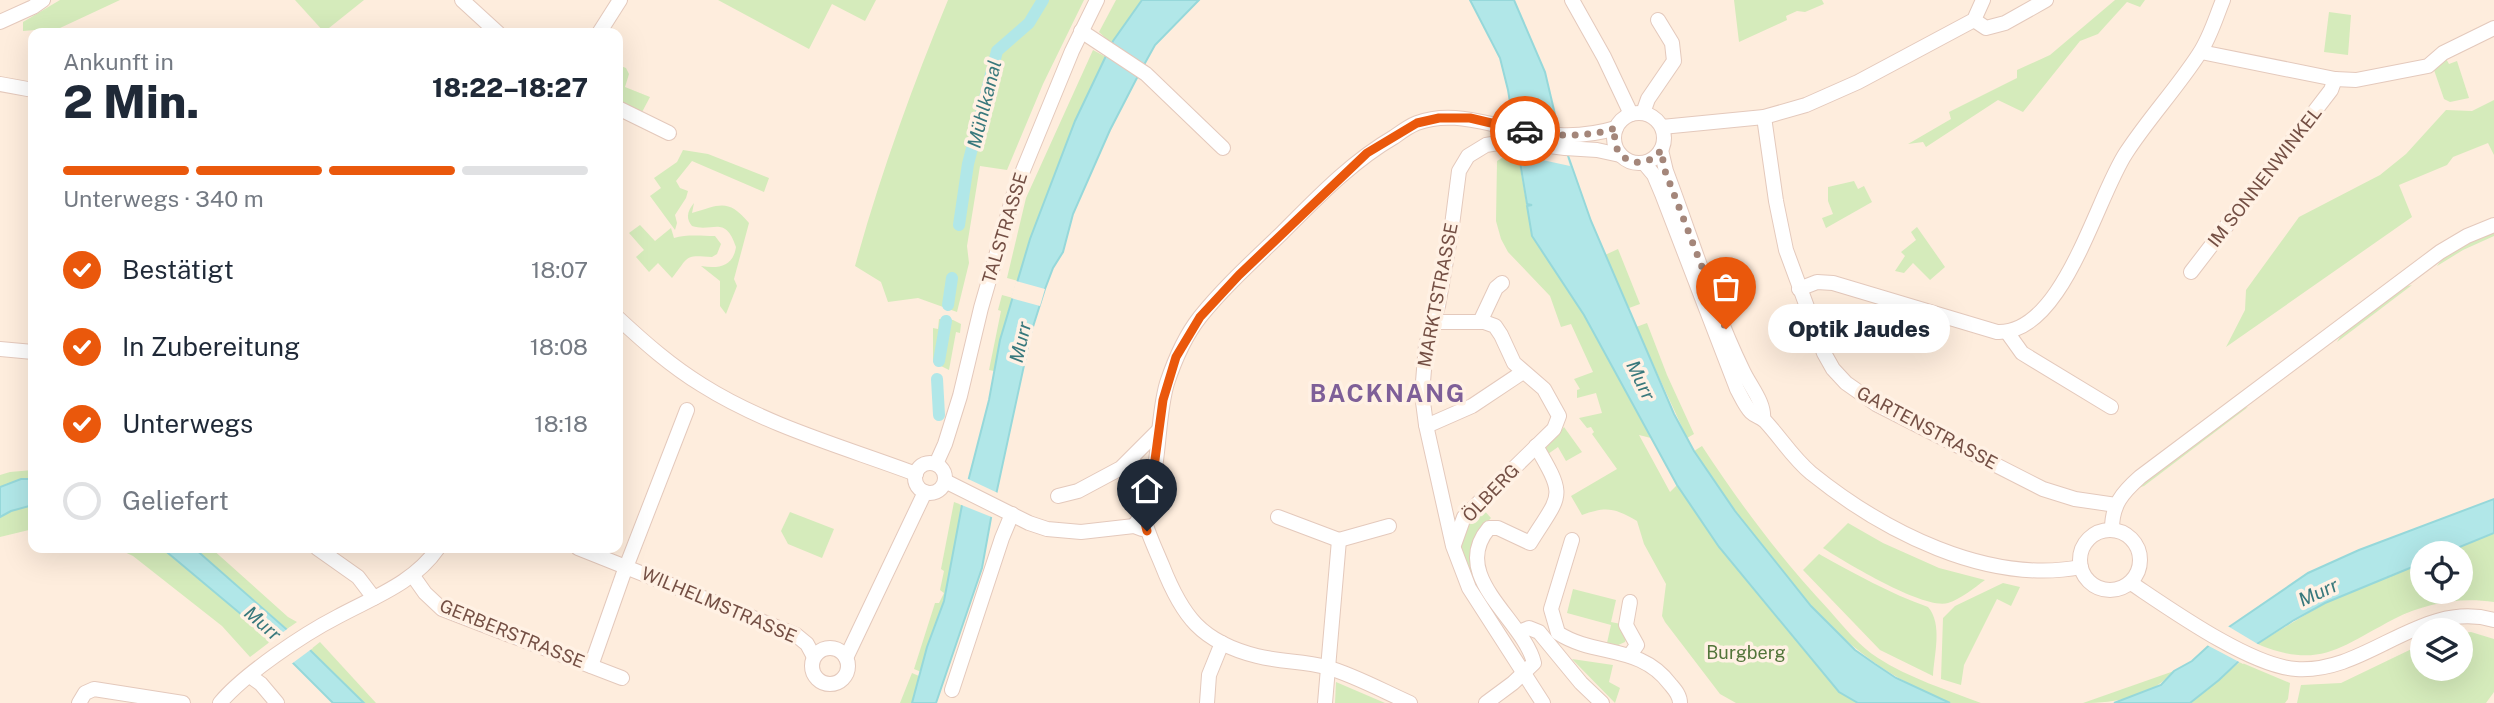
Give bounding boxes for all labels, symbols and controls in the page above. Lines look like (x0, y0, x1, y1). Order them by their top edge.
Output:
text: Ankunft in (63, 48, 174, 75)
water label: Mühlkanal (962, 58, 1006, 150)
text: 18:22–18:27 (432, 72, 588, 103)
text: 2 Min. (63, 74, 200, 128)
courier (1490, 96, 1560, 166)
street label: IM SONNENWINKEL (2203, 102, 2326, 251)
icon: car (1506, 112, 1544, 150)
street label: TALSTRASSE (978, 170, 1031, 286)
text: Unterwegs · 340 m (63, 185, 264, 212)
street label: MARKTSTRASSE (1413, 221, 1462, 369)
icon: check (63, 251, 101, 289)
text: Bestätigt (122, 254, 234, 285)
text: 18:07 (531, 256, 588, 283)
pin (1696, 257, 1756, 329)
icon: bag (1707, 268, 1745, 306)
callout: Optik Jaudes (1768, 304, 1950, 354)
text: Optik Jaudes (1788, 315, 1930, 342)
water label: Murr (1005, 319, 1036, 365)
icon: check (63, 328, 101, 366)
text: In Zubereitung (122, 331, 300, 362)
text: 18:08 (530, 333, 588, 360)
water label: Murr (1622, 357, 1660, 404)
district label: BACKNANG (1310, 379, 1466, 407)
street label: GARTENSTRASSE (1853, 382, 2001, 473)
icon: check (63, 405, 101, 443)
text: Unterwegs (122, 408, 253, 439)
text: 18:18 (534, 410, 588, 437)
pin (1117, 459, 1177, 531)
street label: ÖLBERG (1457, 459, 1523, 526)
icon: home (1128, 470, 1166, 508)
text: Geliefert (122, 485, 229, 516)
map controls (2410, 541, 2473, 681)
button: locate (2410, 541, 2473, 604)
street label: WILHELMSTRASSE (638, 562, 800, 647)
water label: Murr (2295, 573, 2342, 611)
street label: GERBERSTRASSE (437, 595, 588, 672)
water label: Murr (240, 601, 286, 645)
button: layers (2410, 618, 2473, 681)
park label: Burgberg (1706, 642, 1786, 663)

